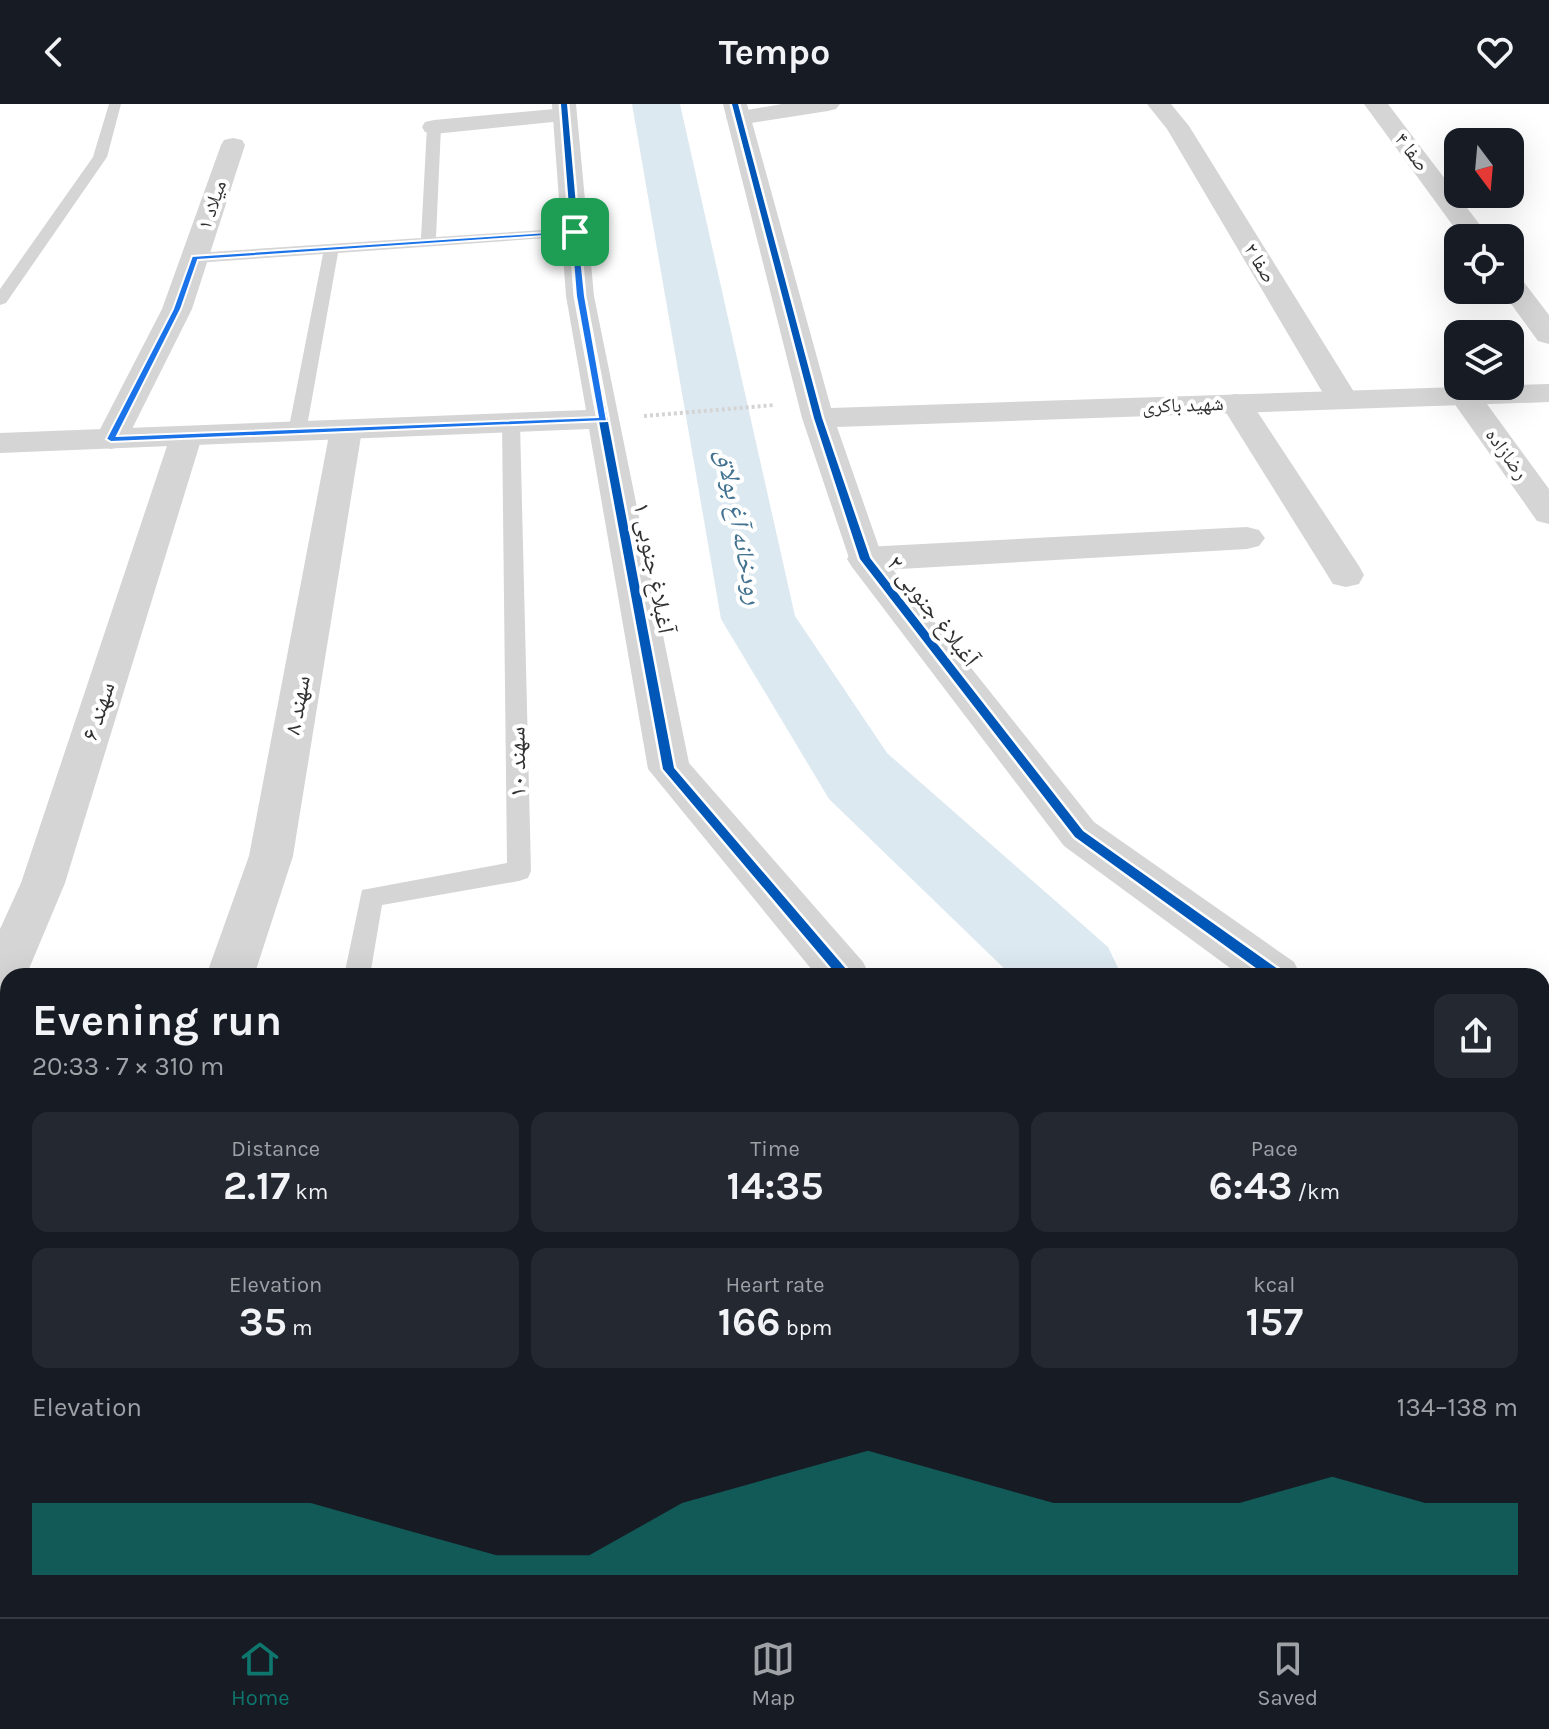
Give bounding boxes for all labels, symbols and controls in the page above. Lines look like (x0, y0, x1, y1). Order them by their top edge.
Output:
icon: back (32, 30, 76, 74)
icon: heart (1473, 30, 1517, 74)
text: Tempo (719, 31, 830, 73)
street label: صفا ۴ (1390, 128, 1434, 176)
north arrow (1444, 128, 1524, 208)
map controls (1444, 128, 1524, 400)
street label: میلاد ۱ (193, 177, 231, 233)
pin (541, 198, 609, 266)
icon: arrive (553, 210, 597, 254)
button: locate (1444, 224, 1524, 304)
street label: صفا ۲ (1239, 239, 1281, 287)
button: layers (1444, 320, 1524, 400)
street label: شهید باکری (1142, 392, 1224, 418)
street label: رضازاده (1481, 424, 1533, 484)
water label: رودخانه آغ بولاق (709, 447, 770, 608)
street label: آغبلاغ جنوبی ۱ (627, 500, 681, 637)
street label: آغبلاغ جنوبی ۲ (880, 550, 985, 673)
street label: سهند ۸ (278, 673, 316, 737)
street label: سهند ۶ (75, 678, 121, 744)
street label: سهند ۱۰ (502, 726, 532, 798)
button: share (1434, 994, 1518, 1078)
text: Evening run (32, 995, 282, 1046)
text: 20:33 · 7 × 310 m (32, 1051, 224, 1082)
text: Distance (231, 1136, 320, 1162)
text: Time (750, 1136, 800, 1162)
text: Pace (1251, 1136, 1298, 1162)
text: 2.17 (223, 1162, 290, 1209)
text: 14:35 (726, 1162, 823, 1209)
text: 6:43 (1209, 1162, 1292, 1209)
text: km (290, 1179, 328, 1205)
text: /km (1292, 1179, 1340, 1205)
text: Elevation (229, 1272, 322, 1298)
text: Heart rate (725, 1272, 825, 1298)
text: kcal (1253, 1272, 1295, 1298)
text: 35 (239, 1298, 287, 1345)
text: 166 (718, 1298, 781, 1345)
text: 157 (1246, 1298, 1303, 1345)
text: m (287, 1315, 313, 1341)
text: bpm (781, 1315, 832, 1341)
text: Elevation (32, 1392, 142, 1423)
text: 134–138 m (1397, 1392, 1518, 1423)
tab: Home (231, 1637, 290, 1711)
tab: Map (751, 1637, 795, 1711)
tab: Saved (1257, 1637, 1318, 1711)

